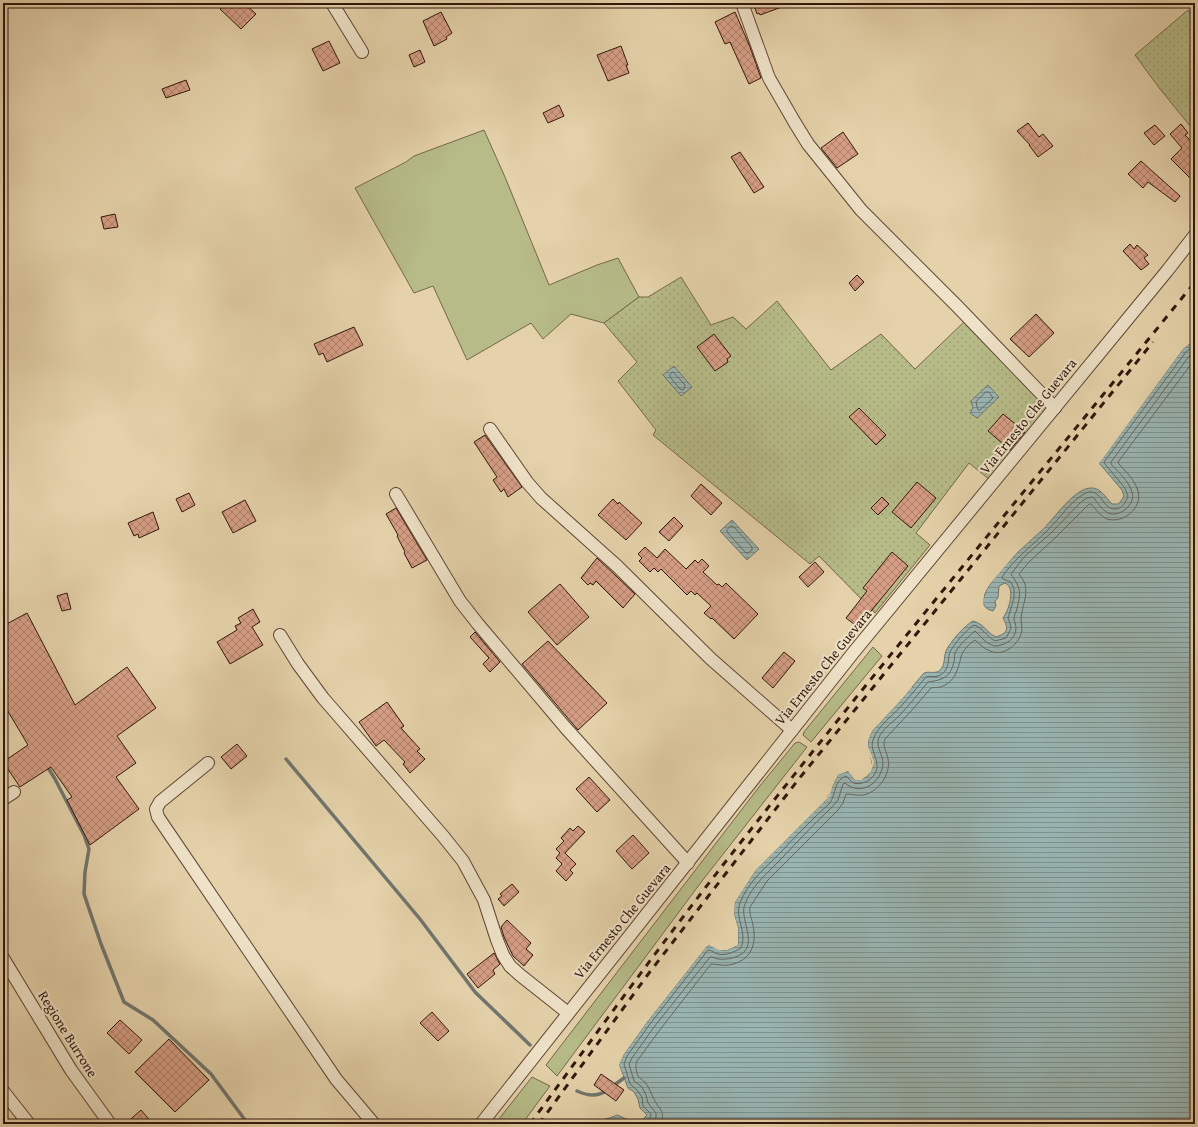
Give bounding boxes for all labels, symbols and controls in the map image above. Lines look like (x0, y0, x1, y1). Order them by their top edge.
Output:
street label: Via Ernesto Che Guevara (975, 354, 1081, 478)
street label: Via Ernesto Che Guevara (770, 605, 876, 729)
street label: Via Ernesto Che Guevara (569, 859, 675, 983)
street label: Regione Burrone (33, 987, 103, 1081)

